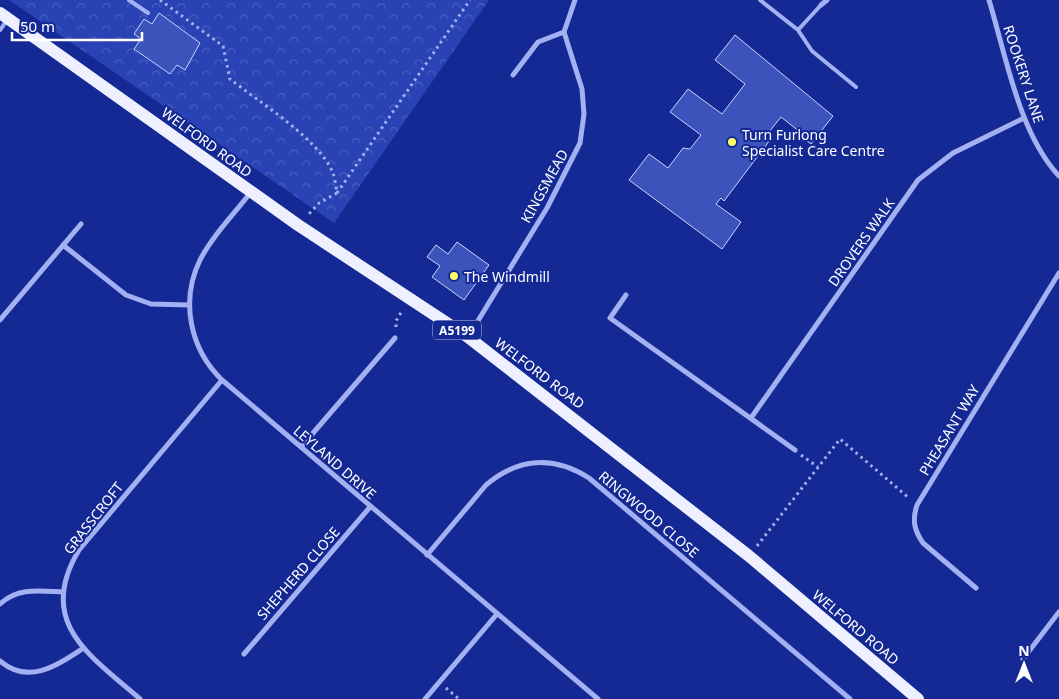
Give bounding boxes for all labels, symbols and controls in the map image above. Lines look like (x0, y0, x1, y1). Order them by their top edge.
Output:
scale bar (12, 10, 142, 42)
text: 50 m (20, 16, 55, 36)
street label: ROOKERY LANE (999, 23, 1049, 125)
street label: WELFORD ROAD (158, 103, 256, 181)
place label: Turn Furlong Specialist Care Centre (742, 125, 885, 160)
marker: Turn Furlong Specialist Care Centre (726, 136, 738, 148)
street label: KINGSMEAD (516, 146, 572, 226)
street label: DROVERS WALK (824, 194, 899, 290)
place label: The Windmill (464, 267, 550, 286)
marker: The Windmill (448, 270, 460, 282)
road number: A5199 (433, 320, 481, 340)
street label: WELFORD ROAD (491, 333, 589, 413)
street label: PHEASANT WAY (914, 381, 984, 479)
street label: LEYLAND DRIVE (290, 421, 380, 503)
street label: RINGWOOD CLOSE (595, 466, 703, 562)
street label: GRASSCROFT (59, 478, 127, 558)
street label: SHEPHERD CLOSE (252, 522, 344, 624)
street label: WELFORD ROAD (809, 585, 903, 669)
north arrow (999, 639, 1049, 689)
text: N (1018, 641, 1030, 660)

